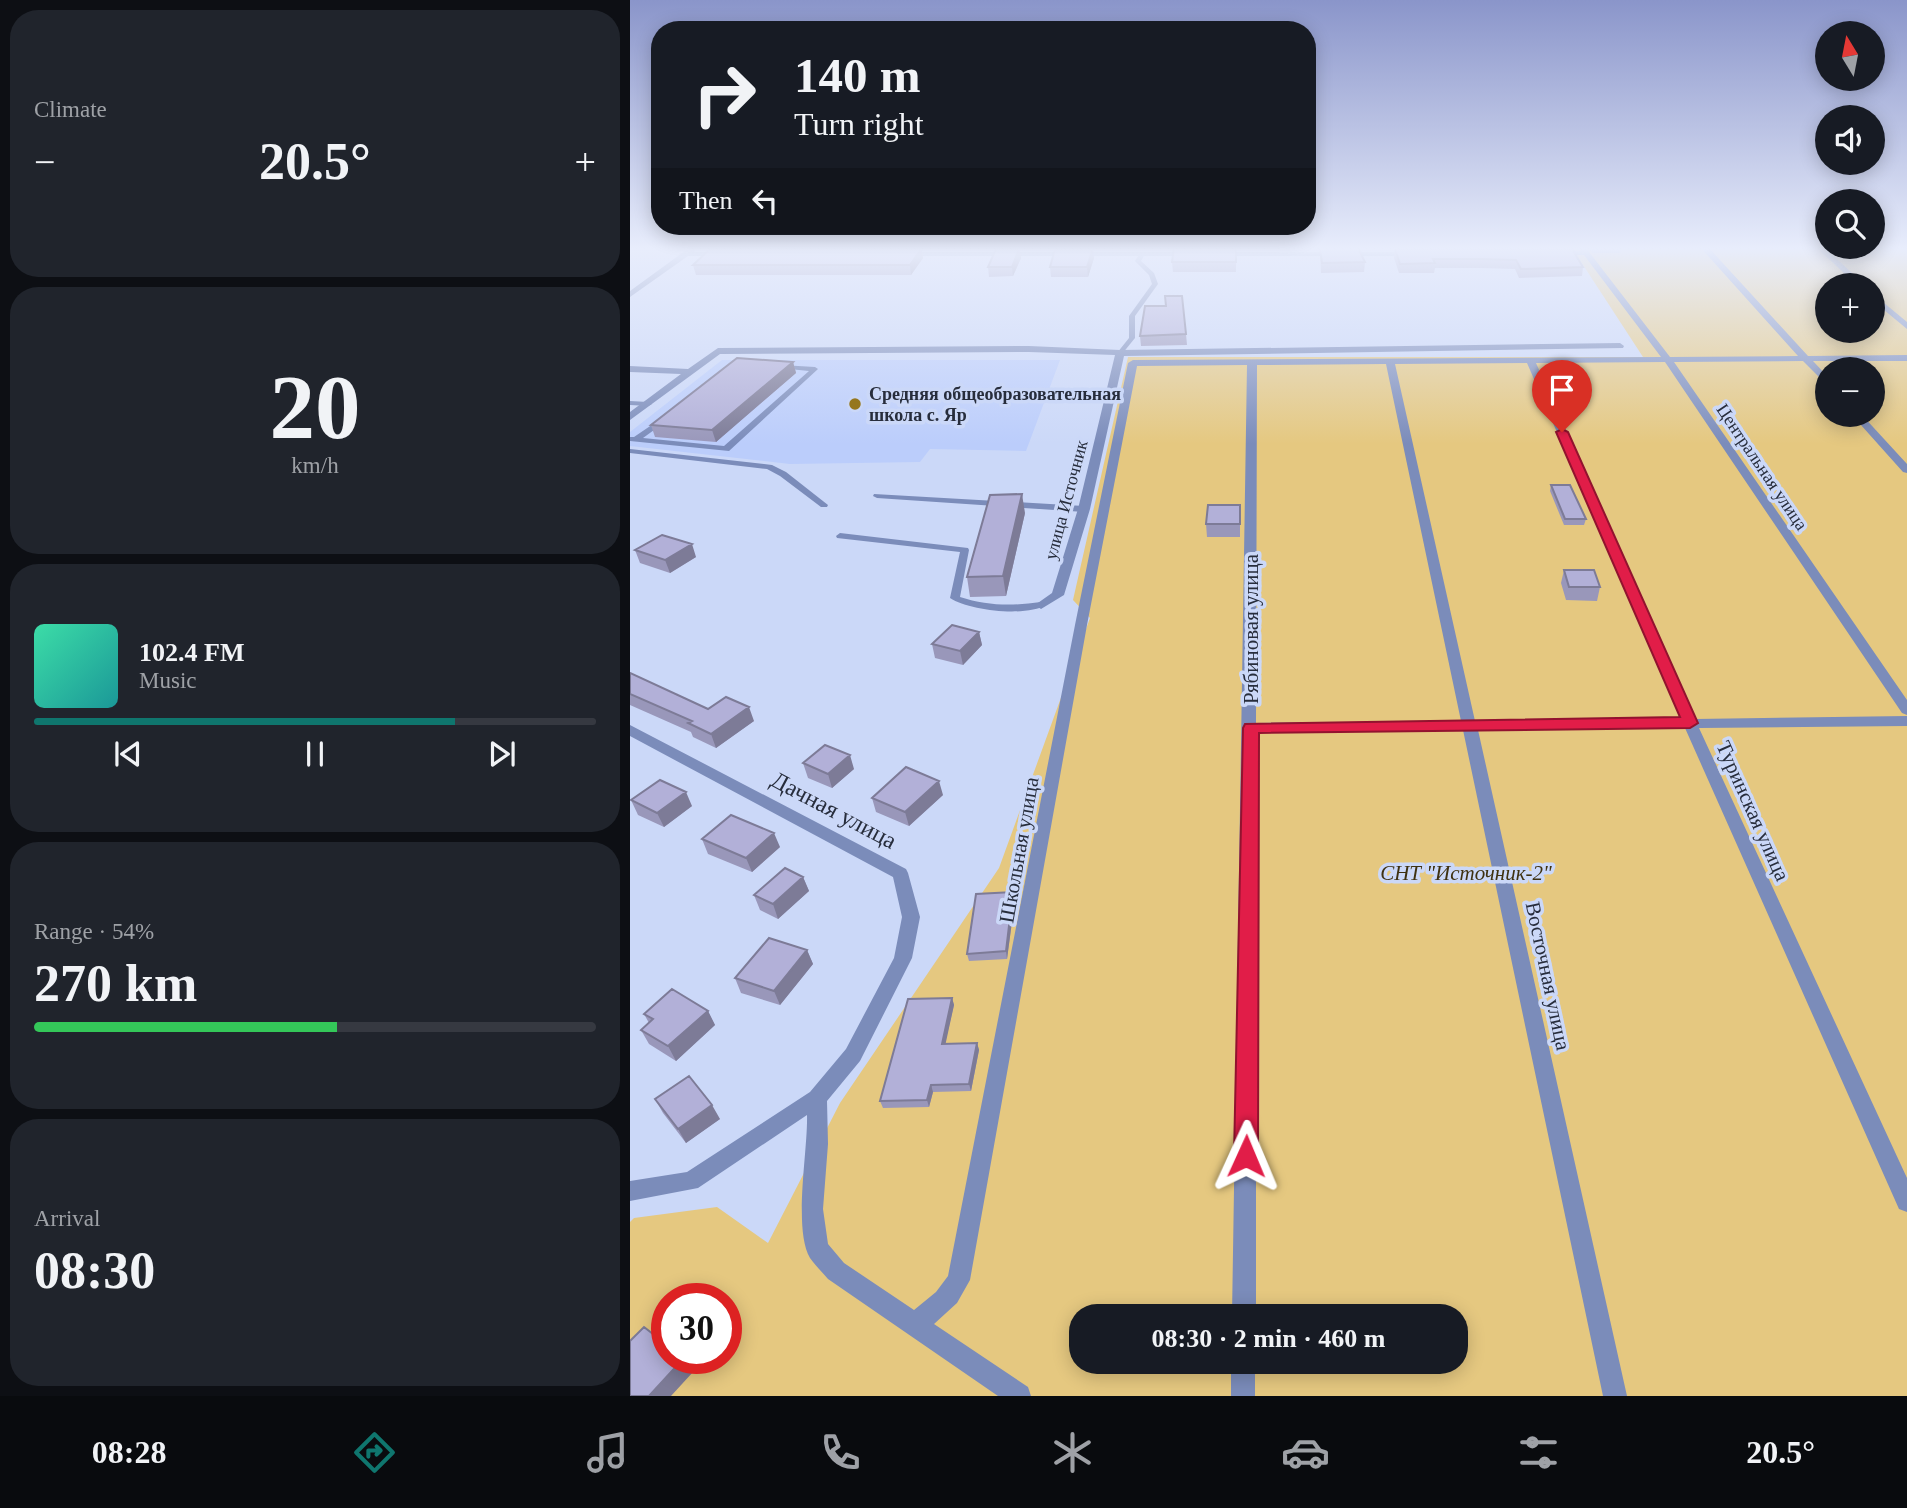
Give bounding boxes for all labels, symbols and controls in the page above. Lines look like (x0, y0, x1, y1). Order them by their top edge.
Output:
north arrow (1815, 21, 1885, 91)
map controls (1815, 21, 1885, 427)
text: 140 m (794, 48, 921, 103)
icon: right (679, 49, 770, 140)
text: Climate (34, 97, 107, 122)
button: sound (1815, 105, 1885, 175)
text: Turn right (794, 106, 924, 142)
text: 20.5° (259, 133, 371, 190)
text: − (34, 141, 55, 183)
text: + (575, 141, 596, 183)
icon: left (746, 182, 784, 220)
text: Then (679, 186, 732, 215)
button: search (1815, 189, 1885, 259)
button: + (1815, 273, 1885, 343)
text: 20 (270, 357, 361, 458)
button: − (1815, 357, 1885, 427)
pin (1532, 360, 1592, 432)
icon: arrive (1543, 371, 1581, 409)
place label: Средняя общеобразовательная школа с. Яр (869, 384, 1121, 425)
marker: Средняя общеобразовательная школа с. Яр (847, 396, 863, 412)
street label: Центральная улица (1712, 400, 1812, 534)
street label: улица Источник (1040, 438, 1092, 562)
text: km/h (291, 453, 339, 478)
street label: Рябиновая улица (1239, 553, 1263, 704)
text: 102.4 FM (139, 638, 244, 667)
text: Music (139, 668, 197, 693)
icon: previous (109, 735, 147, 773)
icon: pause (296, 735, 334, 773)
icon: next (483, 735, 521, 773)
street label: Туринская улица (1711, 737, 1795, 885)
street label: Дачная улица (767, 766, 901, 854)
street label: Школьная улица (994, 774, 1044, 925)
park label: СНТ "Источник-2" (1380, 861, 1552, 885)
street label: Восточная улица (1521, 900, 1576, 1053)
text: Range · 54% (34, 919, 154, 944)
text: 270 km (34, 955, 197, 1012)
position arrow (1209, 1119, 1283, 1193)
text: Arrival (34, 1206, 100, 1231)
text: 08:30 (34, 1242, 155, 1299)
speed limit sign: 30 (651, 1283, 742, 1374)
text: 08:30 · 2 min · 460 m (1152, 1324, 1386, 1353)
icon: directions (350, 1428, 399, 1477)
icon: music (583, 1428, 632, 1477)
icon: phone (816, 1428, 865, 1477)
icon: climate (1048, 1428, 1097, 1477)
icon: car (1281, 1428, 1330, 1477)
icon: filters (1514, 1428, 1563, 1477)
text: 08:28 (92, 1434, 167, 1470)
text: 20.5° (1746, 1434, 1815, 1470)

